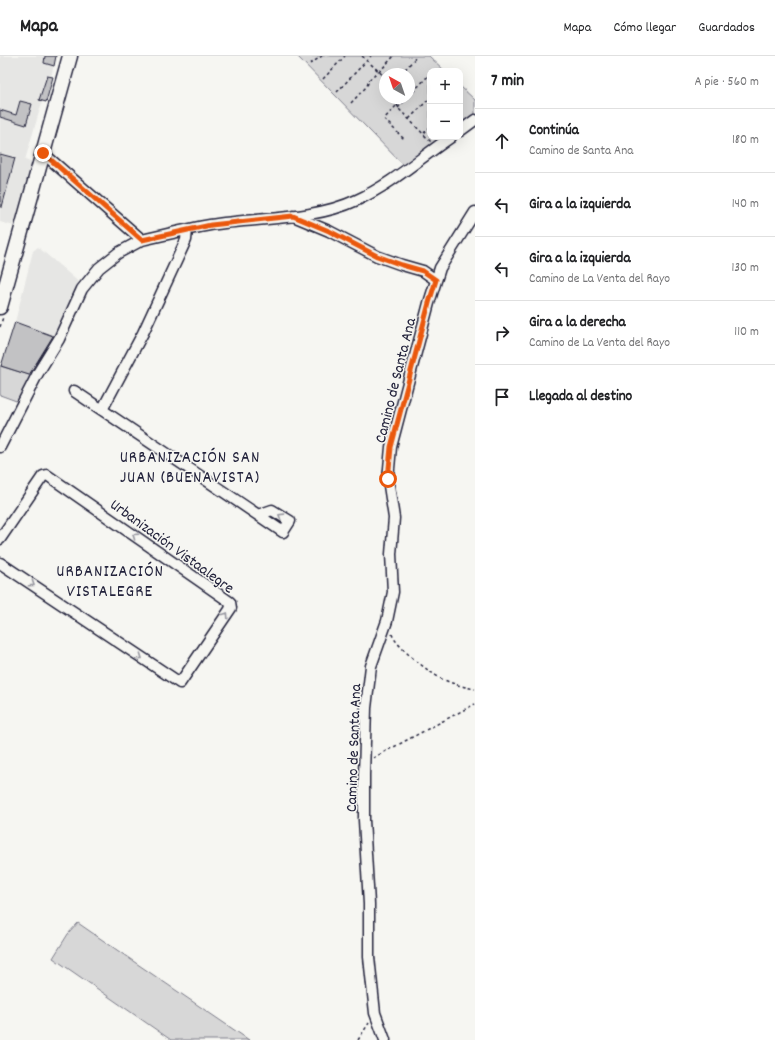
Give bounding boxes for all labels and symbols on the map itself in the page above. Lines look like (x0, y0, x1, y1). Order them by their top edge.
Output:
north arrow (379, 68, 415, 104)
route end (34, 144, 52, 162)
street label: Camino de Santa Ana (370, 315, 423, 446)
district label: URBANIZACIÓN SAN JUAN (BUENAVISTA) (120, 447, 260, 491)
route start (379, 470, 397, 488)
street label: Urbanización Vistaalegre (105, 494, 238, 600)
one-way arrow (278, 513, 285, 520)
one-way arrow (132, 533, 139, 541)
district label: URBANIZACIÓN VISTALEGRE (56, 561, 164, 605)
one-way arrow (28, 580, 35, 587)
one-way arrow (221, 612, 228, 619)
one-way arrow (136, 652, 143, 659)
street label: Camino de Santa Ana (341, 683, 368, 813)

